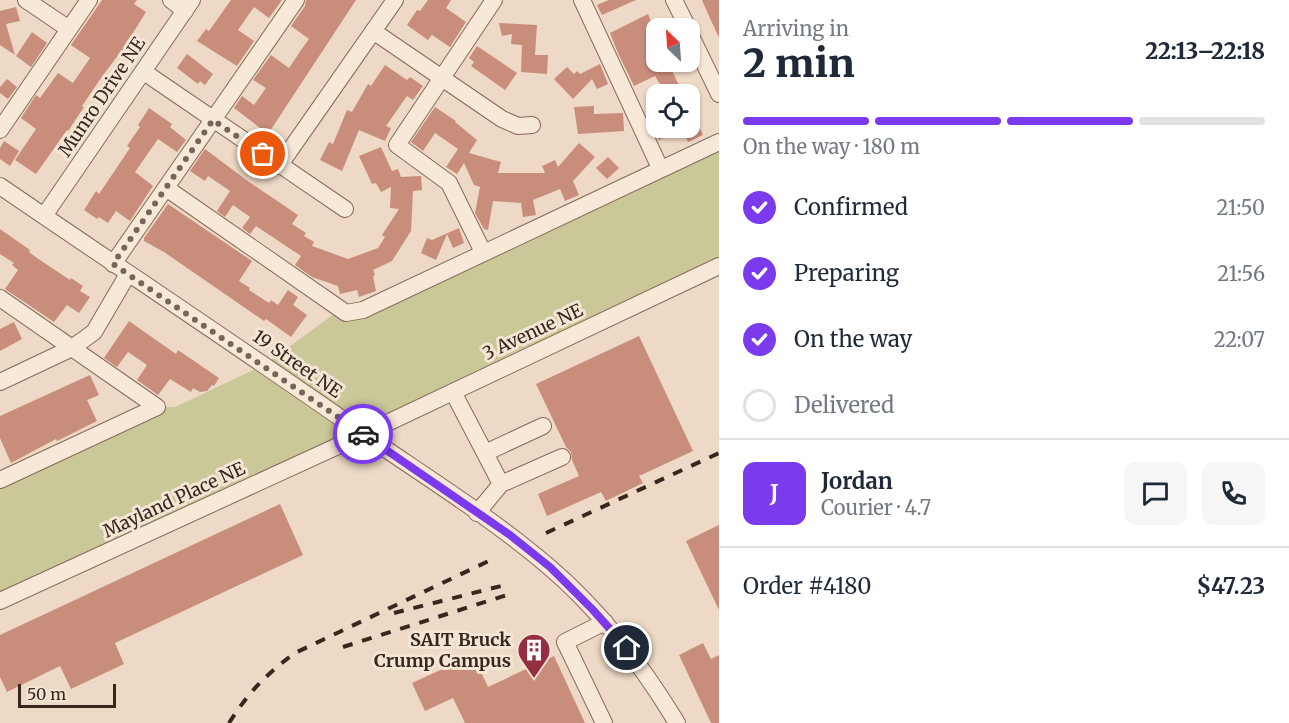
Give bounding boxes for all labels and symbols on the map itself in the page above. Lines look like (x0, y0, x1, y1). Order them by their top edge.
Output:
north arrow (646, 18, 700, 72)
street label: Munro Drive NE (53, 32, 150, 161)
pin (237, 128, 288, 179)
street label: 3 Avenue NE (479, 298, 587, 365)
street label: 19 Street NE (248, 324, 347, 403)
courier (333, 404, 393, 464)
street label: Mayland Place NE (99, 456, 249, 543)
pin (601, 622, 652, 673)
place label: SAIT Bruck Crump Campus (374, 628, 511, 672)
building icon: SAIT Bruck Crump Campus (516, 632, 552, 679)
scale bar (18, 681, 116, 708)

